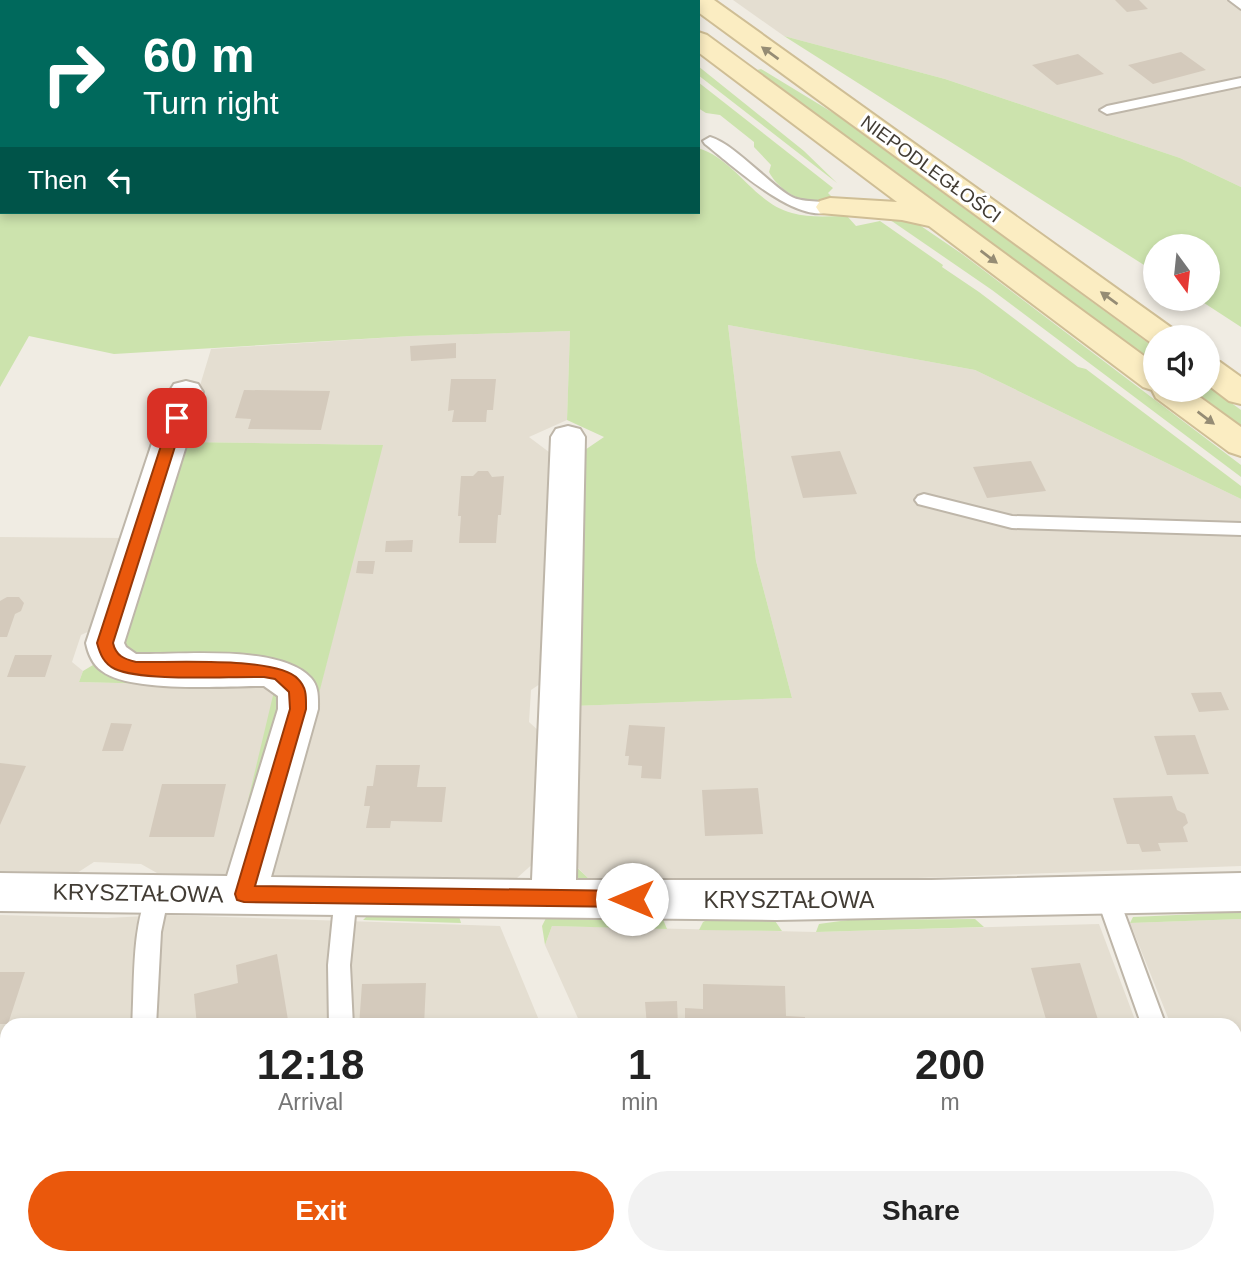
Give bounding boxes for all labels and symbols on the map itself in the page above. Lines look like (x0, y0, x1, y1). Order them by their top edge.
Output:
one-way arrow (761, 46, 779, 60)
street label: NIEPODLEGŁOŚCI (857, 111, 1005, 227)
north arrow (1143, 234, 1220, 312)
one-way arrow (980, 250, 998, 264)
one-way arrow (1100, 291, 1118, 305)
pin (147, 388, 207, 448)
one-way arrow (1197, 411, 1215, 425)
position arrow (595, 862, 669, 936)
street label: KRYSZTAŁOWA (52, 879, 224, 908)
street label: KRYSZTAŁOWA (704, 887, 875, 913)

